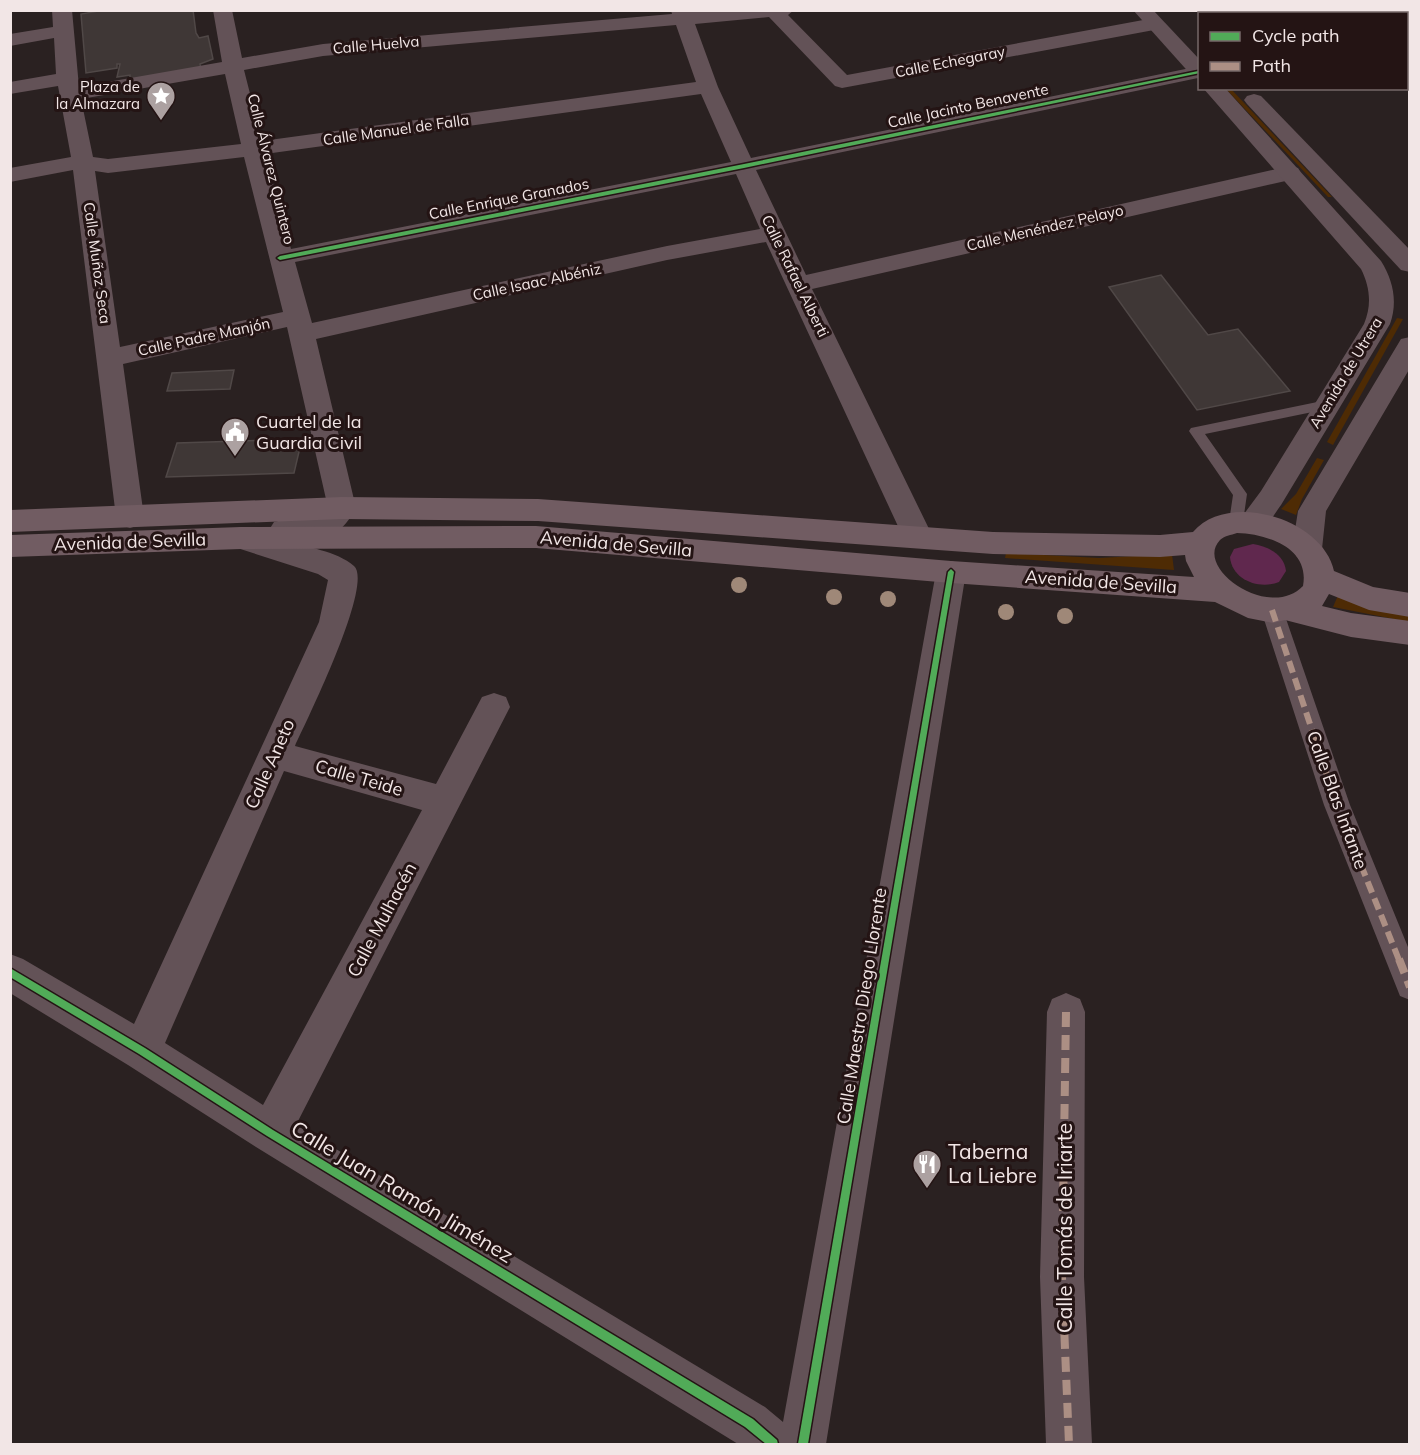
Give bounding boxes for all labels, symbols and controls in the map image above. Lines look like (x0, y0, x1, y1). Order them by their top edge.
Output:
legend (1198, 12, 1408, 90)
text: Cycle path (1252, 24, 1339, 47)
street label: Calle Huelva (332, 31, 420, 58)
street label: Calle Echegaray (893, 42, 1007, 81)
text: Path (1252, 54, 1291, 77)
place label: Plaza de la Almazara (56, 77, 140, 113)
street label: Calle Jacinto Benavente (886, 79, 1050, 132)
place icon: Plaza de la Almazara (145, 80, 177, 122)
street label: Calle Álvarez Quintero (244, 92, 299, 246)
street label: Calle Manuel de Falla (322, 110, 470, 149)
street label: Calle Enrique Granados (427, 174, 591, 223)
street label: Calle Menéndez Pelayo (965, 200, 1125, 255)
street label: Calle Muñoz Seca (80, 201, 115, 325)
street label: Calle Rafael Alberti (758, 212, 833, 340)
street label: Calle Isaac Albéniz (471, 259, 603, 304)
street label: Calle Padre Manjón (136, 313, 272, 360)
street label: Avenida de Utrera (1305, 314, 1386, 432)
place label: Cuartel de la Guardia Civil (256, 410, 362, 454)
public building icon: Cuartel de la Guardia Civil (219, 416, 251, 458)
street label: Avenida de Sevilla (539, 525, 693, 562)
street label: Avenida de Sevilla (53, 527, 207, 556)
street label: Avenida de Sevilla (1024, 565, 1178, 598)
street label: Calle Aneto (240, 715, 300, 812)
street label: Calle Blas Infante (1302, 728, 1373, 872)
street label: Calle Teide (313, 754, 406, 801)
street label: Calle Mulhacén (342, 859, 421, 981)
street label: Calle Maestro Diego Llorente (831, 886, 892, 1126)
street label: Calle Juan Ramón Jiménez (287, 1114, 518, 1268)
street label: Calle Tomás de Iriarte (1051, 1123, 1077, 1333)
place label: Taberna La Liebre (948, 1138, 1037, 1188)
restaurant icon: Taberna La Liebre (911, 1148, 943, 1190)

